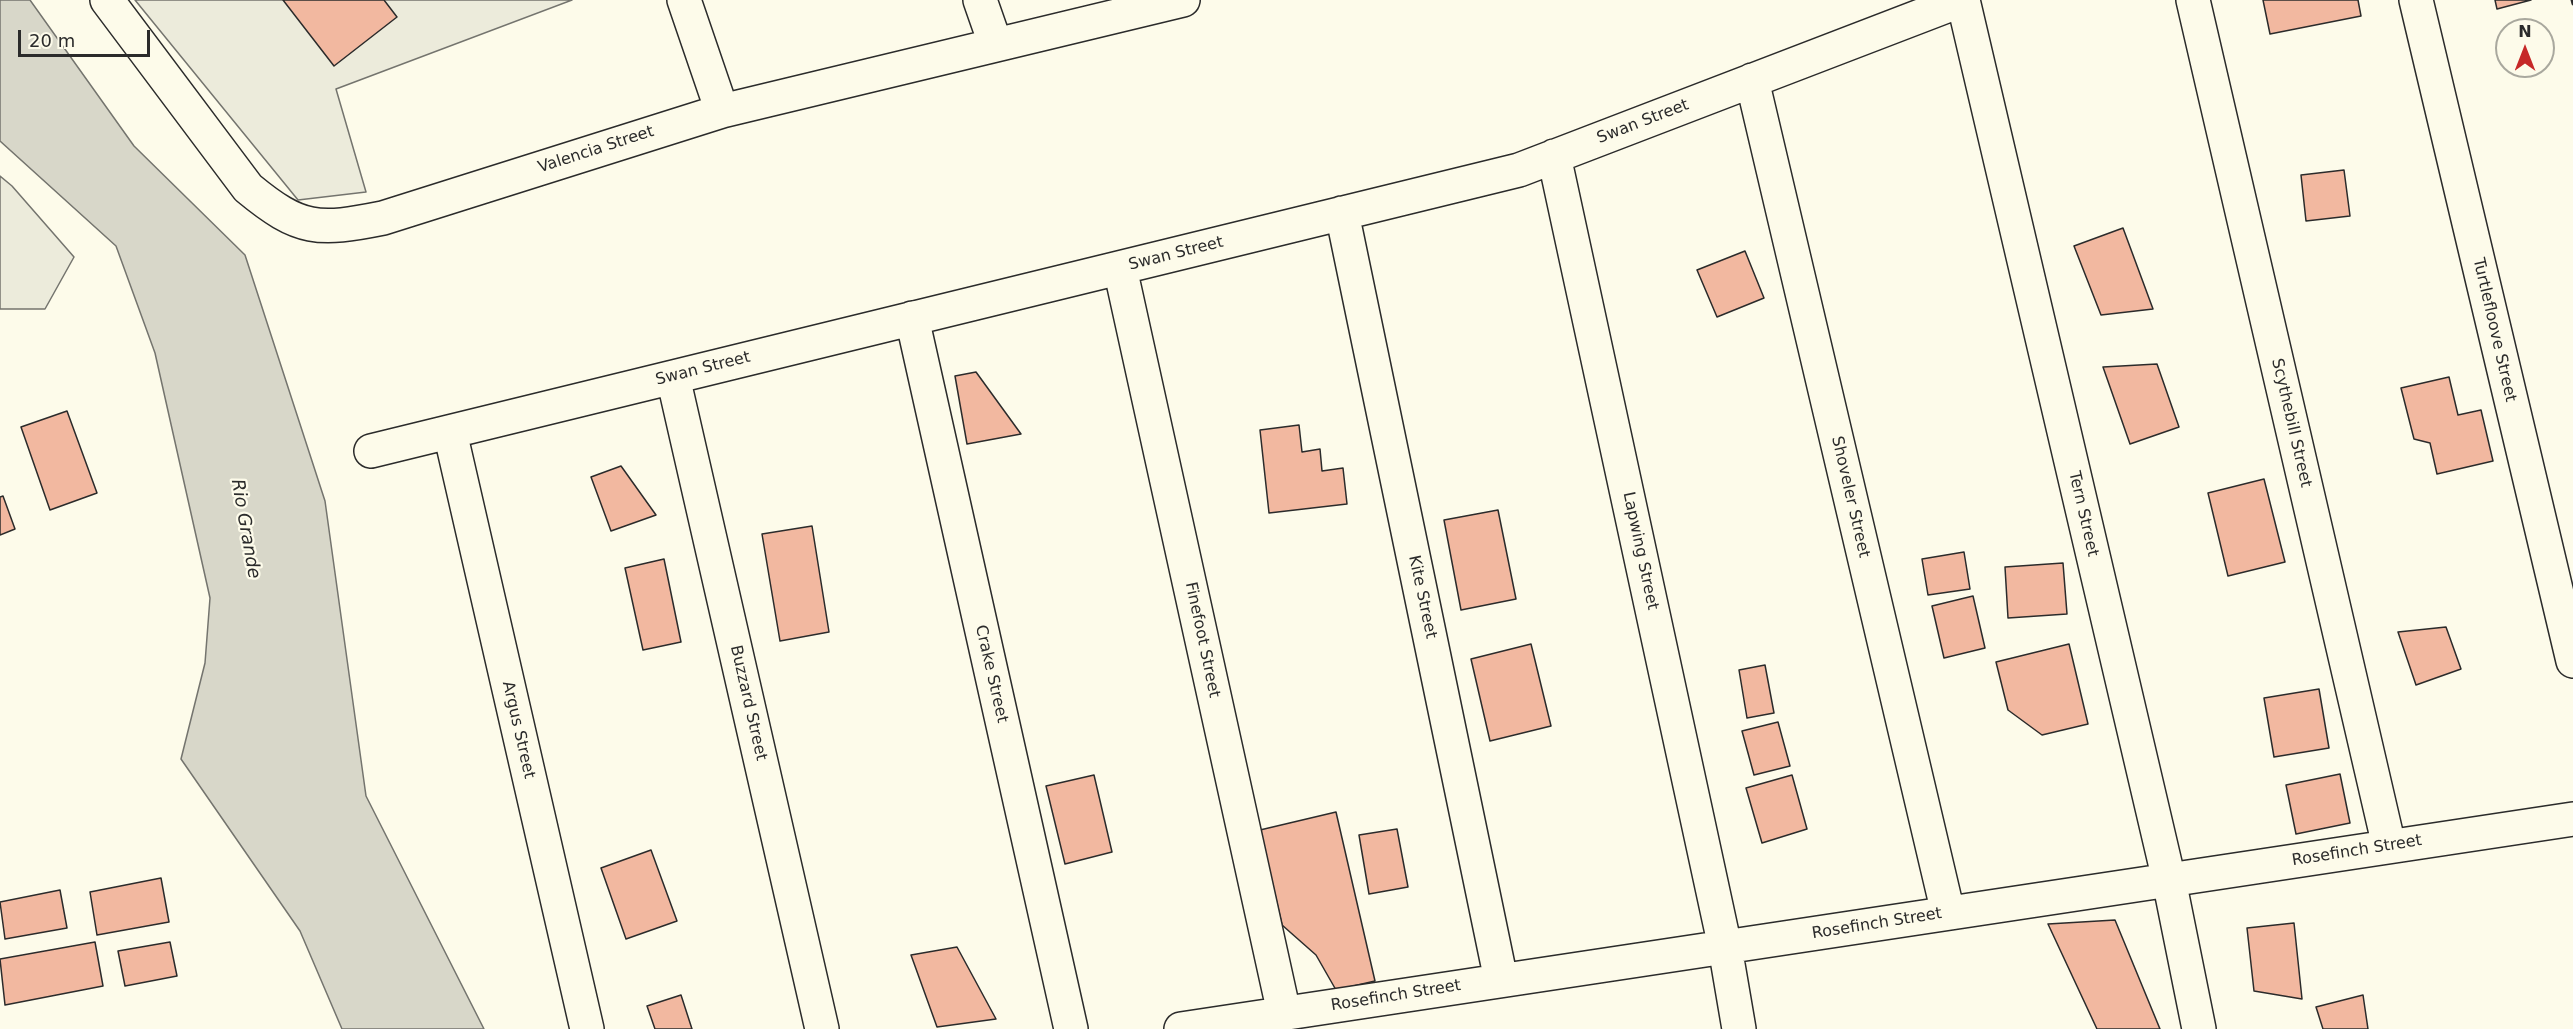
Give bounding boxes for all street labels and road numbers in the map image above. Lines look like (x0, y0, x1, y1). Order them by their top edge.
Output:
street label: Swan Street (1594, 96, 1692, 148)
street label: Valencia Street (536, 122, 656, 178)
street label: Swan Street (1127, 233, 1225, 275)
street label: Turtlefloove Street (2468, 256, 2520, 404)
street label: Swan Street (654, 348, 752, 390)
street label: Scythebill Street (2267, 357, 2315, 489)
street label: Shoveler Street (1827, 434, 1873, 560)
street label: Tern Street (2064, 469, 2102, 559)
street label: Lapwing Street (1618, 490, 1662, 612)
street label: Kite Street (1404, 554, 1440, 640)
street label: Finefoot Street (1180, 580, 1224, 700)
street label: Crake Street (970, 623, 1012, 725)
street label: Buzzard Street (725, 643, 771, 763)
street label: Argus Street (497, 679, 539, 781)
street label: Rosefinch Street (2291, 831, 2423, 871)
street label: Rosefinch Street (1811, 904, 1943, 944)
street label: Rosefinch Street (1330, 976, 1462, 1016)

